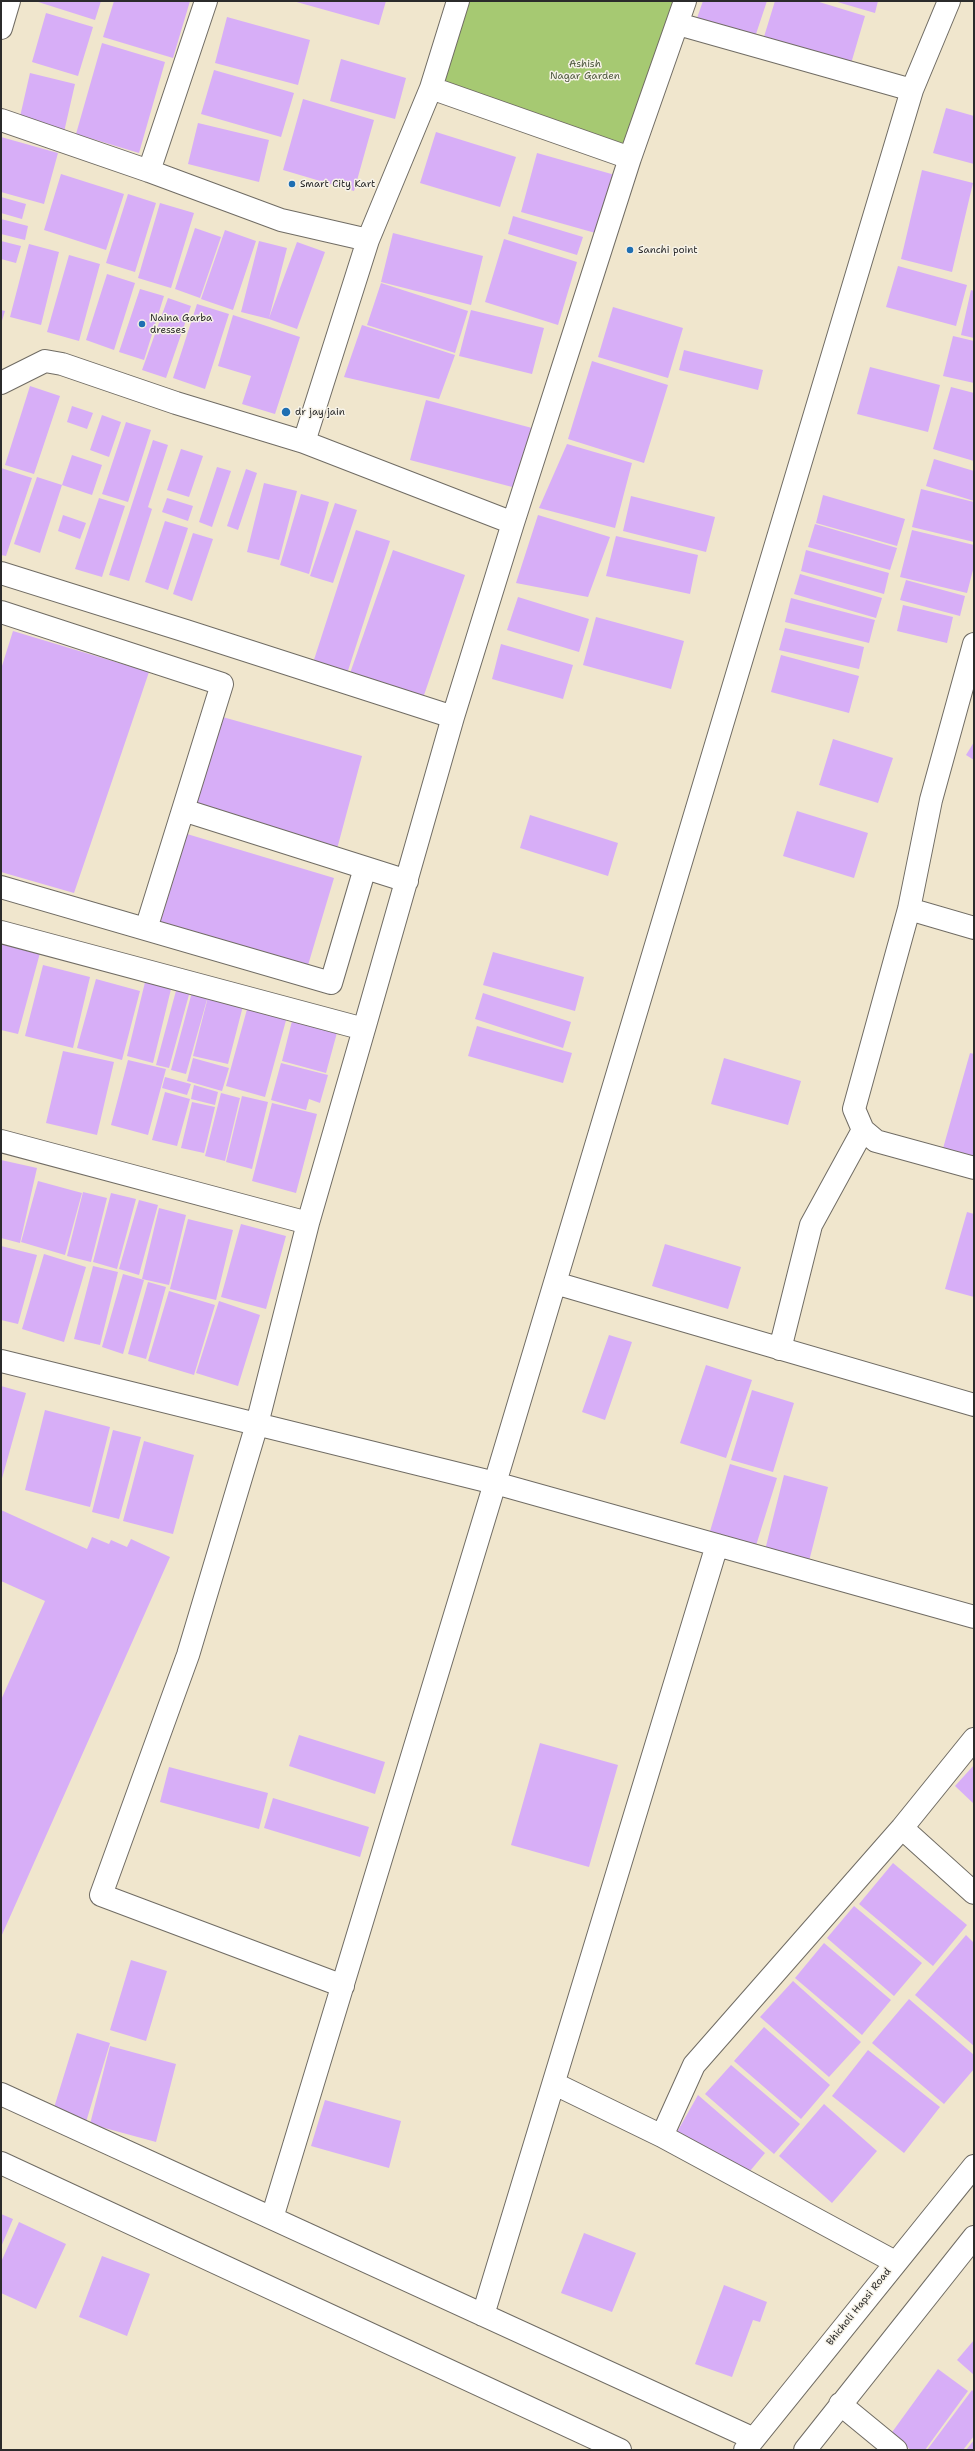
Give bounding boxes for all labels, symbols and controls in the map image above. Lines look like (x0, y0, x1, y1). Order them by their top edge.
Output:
park label: Ashish Nagar Garden (550, 58, 620, 82)
place label: Smart City Kart (300, 178, 375, 190)
marker: Smart City Kart (287, 179, 297, 189)
place label: Sanchi point (638, 244, 698, 256)
marker: Sanchi point (625, 245, 635, 255)
place label: Naina Garba dresses (150, 312, 212, 336)
marker: Naina Garba dresses (137, 319, 147, 329)
marker: dr jay jain (280, 406, 292, 418)
place label: dr jay jain (295, 406, 345, 418)
street label: Bhicholi Hapsi Road (824, 2266, 894, 2348)

